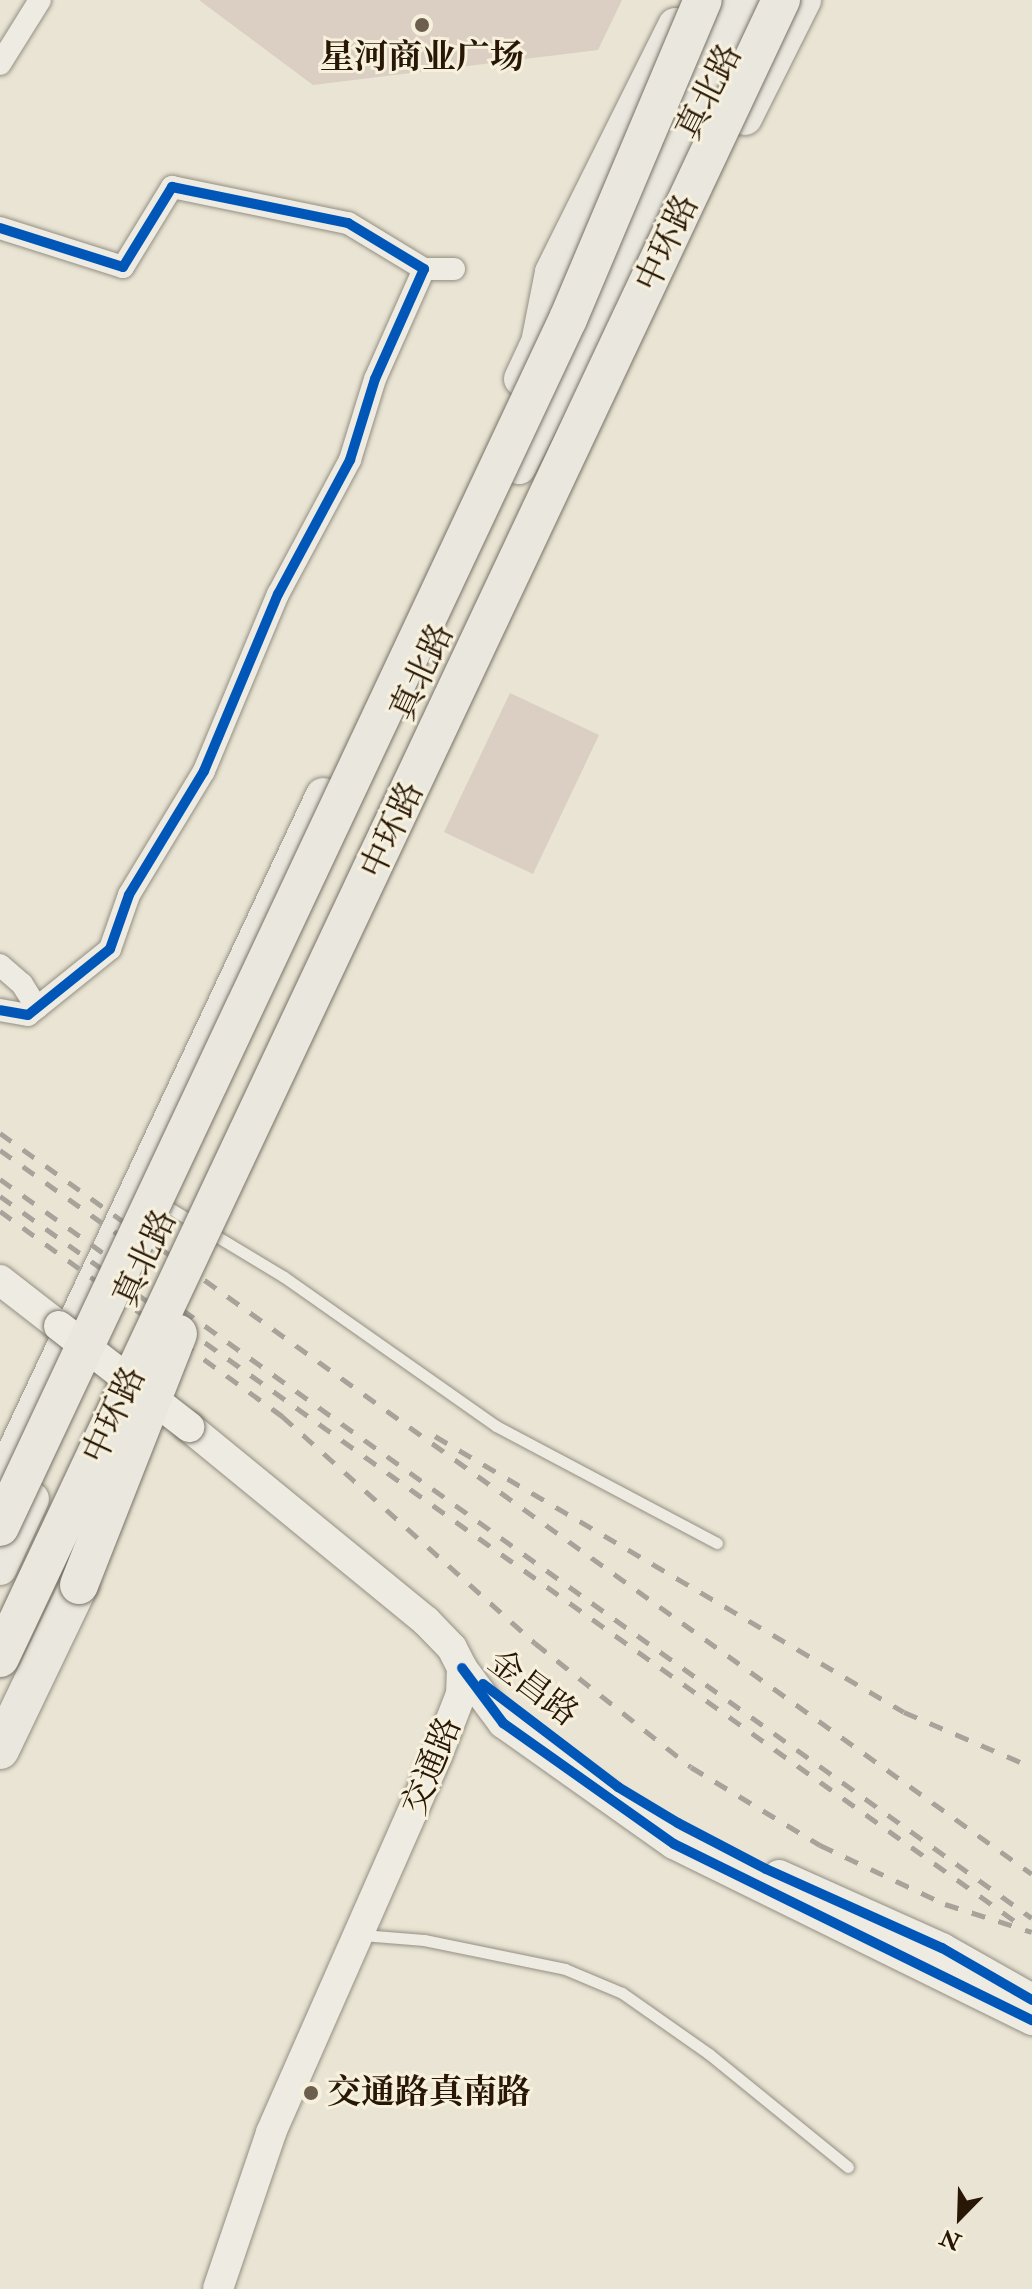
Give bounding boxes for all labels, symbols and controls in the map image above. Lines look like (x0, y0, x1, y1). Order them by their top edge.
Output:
marker: 星河商业广场 (413, 16, 431, 34)
street label: 真北路 (668, 37, 750, 147)
place label: 星河商业广场 (320, 38, 524, 78)
street label: 中环路 (627, 188, 707, 298)
street label: 真北路 (382, 617, 462, 727)
street label: 中环路 (352, 775, 432, 885)
street label: 真北路 (105, 1203, 185, 1313)
street label: 中环路 (74, 1360, 154, 1470)
street label: 金昌路 (480, 1641, 586, 1735)
street label: 交通路 (394, 1711, 470, 1821)
place label: 交通路真南路 (327, 2073, 531, 2113)
marker: 交通路真南路 (302, 2084, 320, 2102)
north arrow (920, 2177, 1000, 2257)
text: N (936, 2222, 965, 2256)

